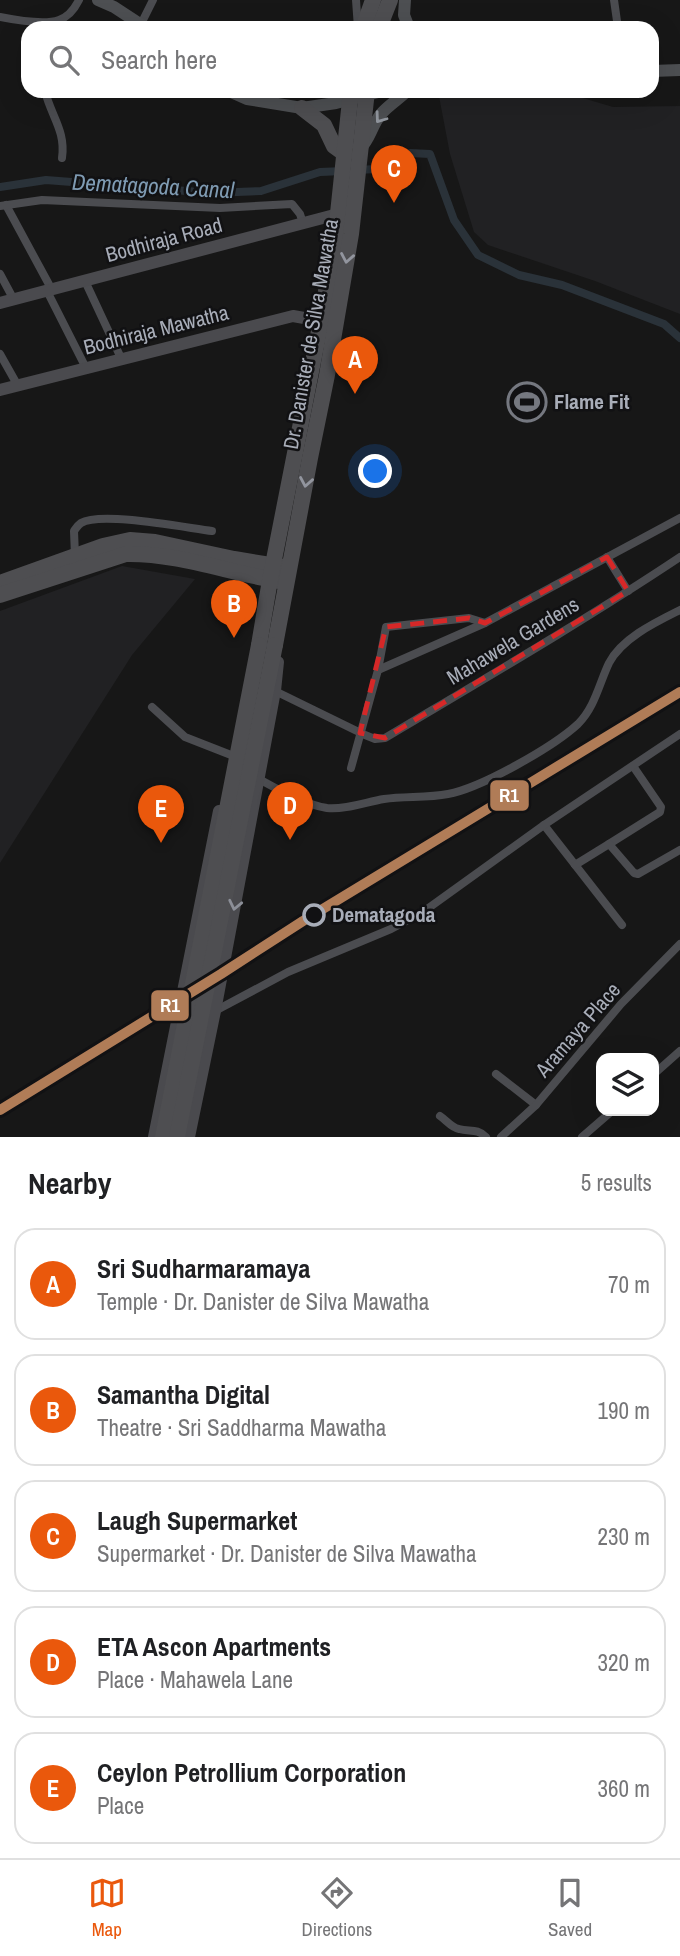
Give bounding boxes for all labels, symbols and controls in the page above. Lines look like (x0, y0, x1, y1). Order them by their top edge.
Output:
search box (21, 21, 659, 98)
icon: search (45, 41, 83, 79)
text: Search here (101, 42, 217, 77)
one-way arrow (376, 110, 388, 123)
pin: C (371, 145, 417, 203)
water label: Dematagoda Canal (71, 166, 236, 205)
street label: Bodhiraja Road (102, 210, 225, 269)
street label: Dr. Danister de Silva Mawatha (276, 216, 345, 451)
one-way arrow (340, 252, 355, 264)
street label: Bodhiraja Mawatha (80, 297, 232, 362)
pin: A (332, 336, 378, 394)
sports icon: Flame Fit (506, 381, 548, 423)
place label: Flame Fit (554, 387, 630, 416)
your location (358, 454, 392, 488)
one-way arrow (299, 476, 314, 488)
pin: B (211, 580, 257, 638)
street label: Mahawela Gardens (441, 590, 584, 691)
line badge: R1 (489, 779, 530, 812)
pin: D (267, 782, 313, 840)
text: R1 (499, 782, 519, 808)
pin: E (138, 785, 184, 843)
one-way arrow (229, 899, 244, 911)
place label: Dematagoda (332, 900, 436, 929)
marker: Dematagoda (303, 904, 325, 926)
street label: Aramaya Place (528, 976, 627, 1084)
line badge: R1 (150, 989, 190, 1022)
text: R1 (160, 992, 180, 1018)
map controls (596, 1053, 659, 1116)
button: layers (596, 1053, 659, 1116)
text: Nearby (28, 1163, 111, 1203)
text: 5 results (581, 1167, 652, 1198)
text: Sri Sudharmaramaya (97, 1251, 310, 1286)
text: A (46, 1269, 60, 1300)
text: 70 m (608, 1269, 650, 1300)
text: Temple · Dr. Danister de Silva Mawatha (97, 1286, 429, 1317)
text: Samantha Digital (97, 1377, 270, 1412)
text: B (46, 1395, 60, 1426)
text: 190 m (598, 1395, 650, 1426)
text: Theatre · Sri Saddharma Mawatha (97, 1412, 386, 1443)
text: Laugh Supermarket (97, 1503, 297, 1538)
text: C (46, 1521, 60, 1552)
text: 230 m (598, 1521, 650, 1552)
text: Supermarket · Dr. Danister de Silva Mawatha (97, 1538, 476, 1569)
text: ETA Ascon Apartments (97, 1629, 331, 1664)
text: D (46, 1647, 60, 1678)
text: 320 m (598, 1647, 650, 1678)
text: Place · Mahawela Lane (97, 1664, 293, 1695)
text: Ceylon Petrollium Corporation (97, 1755, 406, 1790)
text: E (47, 1773, 59, 1804)
text: 360 m (598, 1773, 650, 1804)
text: Place (97, 1790, 144, 1821)
tab: Map (88, 1874, 126, 1942)
tab: Directions (301, 1874, 372, 1942)
tab: Saved (548, 1874, 592, 1942)

